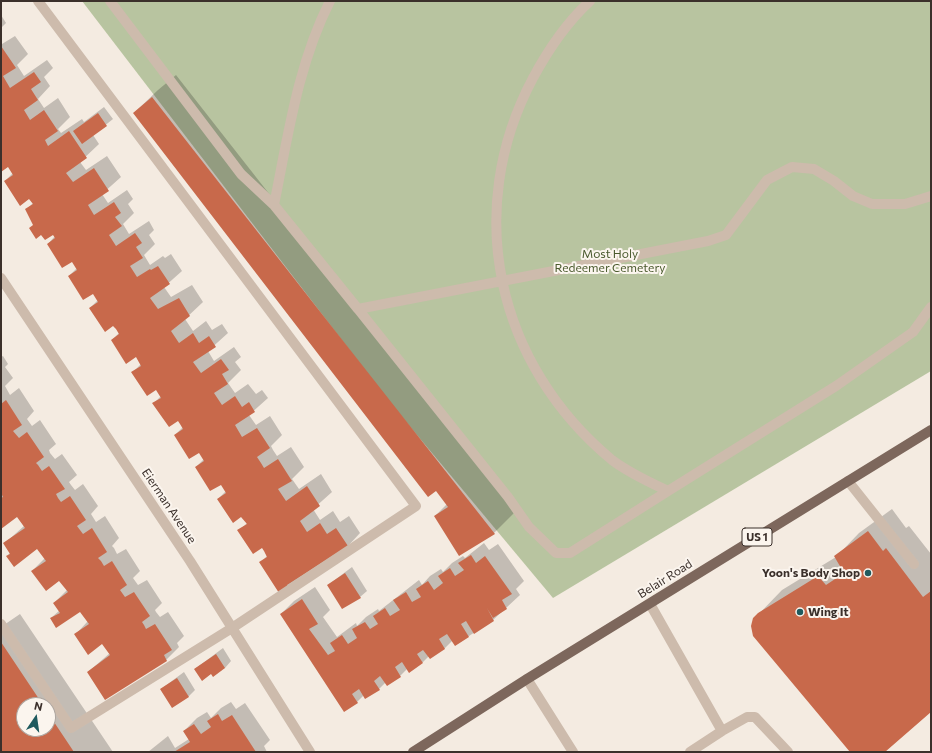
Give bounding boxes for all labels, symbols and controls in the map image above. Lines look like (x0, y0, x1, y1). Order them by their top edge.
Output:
park label: Most Holy Redeemer Cemetery (555, 247, 665, 275)
street label: Eierman Avenue (139, 466, 199, 546)
road number: US 1 (742, 528, 772, 546)
street label: Belair Road (635, 557, 695, 601)
place label: Yoon's Body Shop (762, 566, 860, 580)
marker: Yoon's Body Shop (863, 568, 873, 578)
place label: Wing It (808, 605, 849, 619)
marker: Wing It (795, 607, 805, 617)
north arrow (16, 697, 56, 737)
text: N (33, 699, 44, 713)

